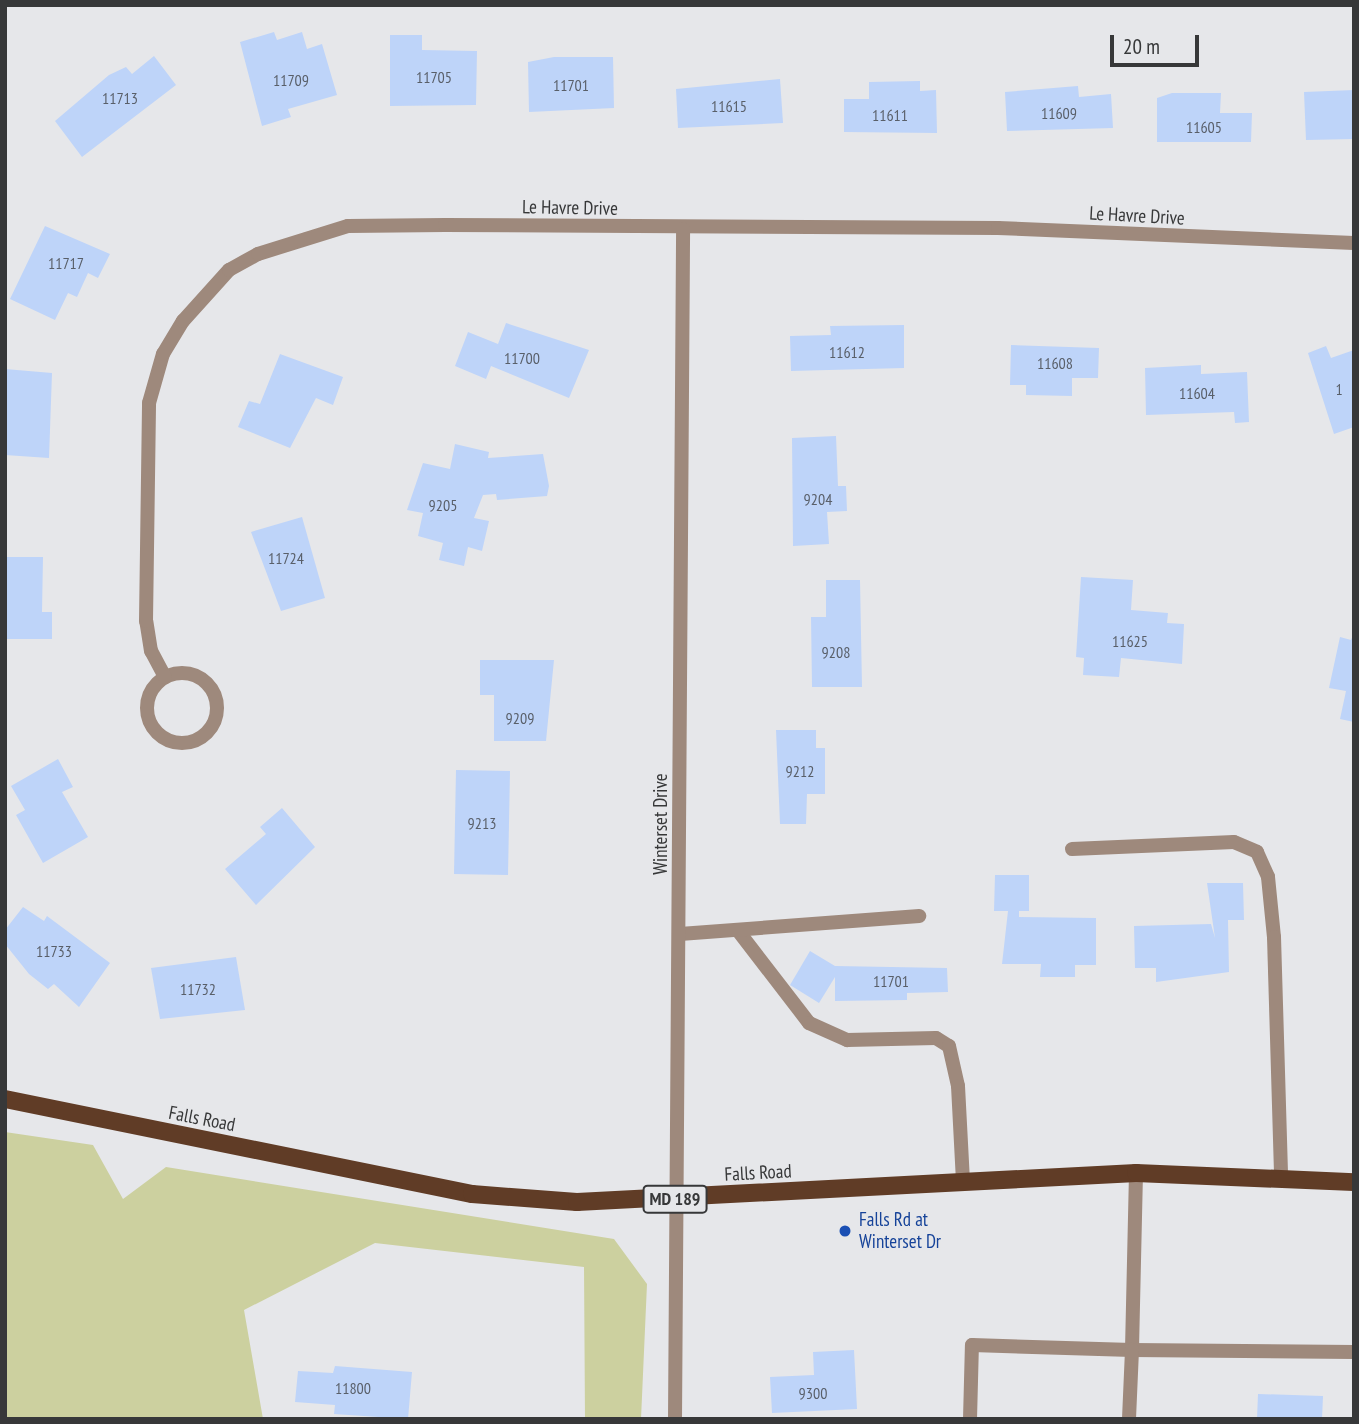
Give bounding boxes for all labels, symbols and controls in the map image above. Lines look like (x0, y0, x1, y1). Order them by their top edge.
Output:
scale bar (1114, 21, 1203, 65)
text: 20 m (1123, 33, 1160, 60)
house number: 11705 (416, 67, 452, 87)
house number: 11709 (273, 70, 309, 90)
house number: 11701 (553, 75, 589, 95)
house number: 11713 (102, 88, 138, 108)
house number: 11615 (711, 96, 747, 116)
house number: 11609 (1041, 103, 1077, 123)
house number: 11611 (872, 105, 908, 125)
house number: 11605 (1186, 117, 1222, 137)
street label: Le Havre Drive (522, 196, 618, 220)
street label: Le Havre Drive (1089, 202, 1185, 230)
house number: 11717 (48, 253, 84, 273)
house number: 11612 (829, 342, 865, 362)
house number: 11700 (504, 348, 540, 368)
house number: 11608 (1037, 353, 1073, 373)
house number: 1 (1335, 379, 1343, 399)
house number: 11604 (1179, 383, 1215, 403)
house number: 9204 (804, 489, 832, 509)
house number: 9205 (429, 495, 457, 515)
house number: 11724 (268, 548, 304, 568)
house number: 11625 (1112, 631, 1148, 651)
house number: 9208 (822, 642, 850, 662)
house number: 9209 (506, 708, 534, 728)
house number: 9212 (786, 761, 814, 781)
street label: Winterset Drive (650, 773, 672, 875)
house number: 9213 (468, 813, 496, 833)
house number: 11733 (36, 941, 72, 961)
house number: 11701 (873, 971, 909, 991)
house number: 11732 (180, 979, 216, 999)
street label: Falls Road (167, 1101, 237, 1137)
street label: Falls Road (724, 1160, 792, 1186)
road number: MD 189 (642, 1184, 708, 1214)
place label: Falls Rd at Winterset Dr (859, 1209, 941, 1253)
marker: Falls Rd at Winterset Dr (837, 1223, 853, 1239)
house number: 11800 (335, 1378, 371, 1398)
house number: 9300 (799, 1383, 827, 1403)

